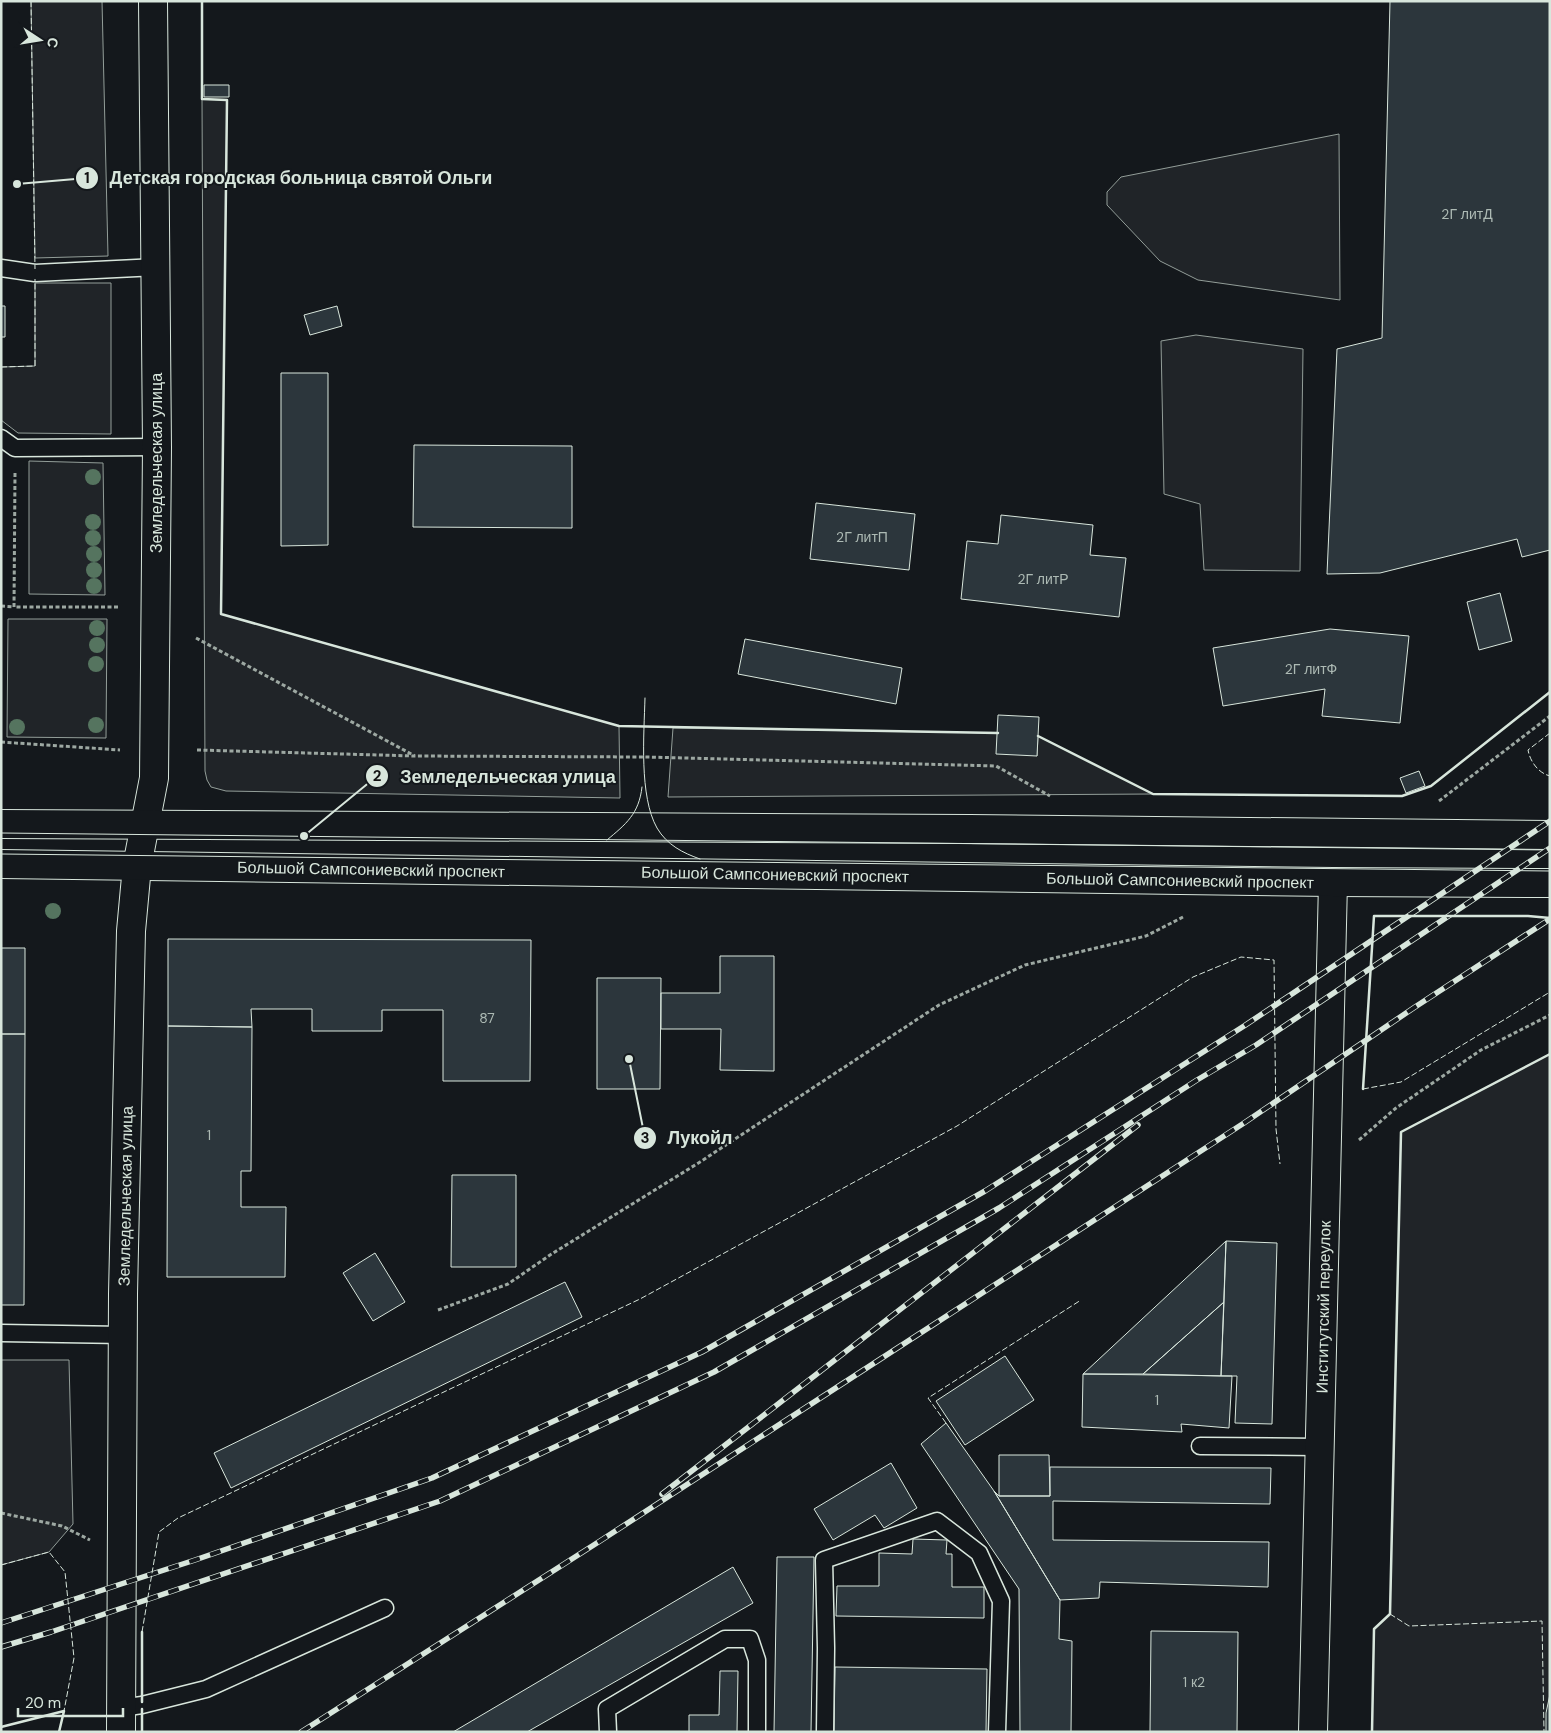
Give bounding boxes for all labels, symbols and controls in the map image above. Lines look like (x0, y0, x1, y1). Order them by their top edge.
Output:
north arrow (15, 15, 65, 65)
text: С (43, 36, 63, 50)
callout: Детская городская больница святой Ольги (74, 161, 502, 194)
text: Детская городская больница святой Ольги (110, 166, 492, 190)
text: 1 (84, 168, 90, 188)
house number: 2Г литД (1441, 205, 1493, 223)
street label: Земледельческая улица (146, 373, 167, 553)
house number: 2Г литП (836, 528, 888, 546)
house number: 2Г литР (1017, 570, 1069, 588)
house number: 2Г литФ (1285, 660, 1337, 678)
callout: Земледельческая улица (365, 760, 625, 793)
text: Земледельческая улица (400, 765, 617, 789)
text: 2 (373, 766, 382, 786)
street label: Большой Сампсониевский проспект (237, 857, 506, 882)
street label: Большой Сампсониевский проспект (641, 862, 910, 887)
street label: Большой Сампсониевский проспект (1046, 868, 1315, 893)
house number: 87 (479, 1009, 495, 1027)
street label: Земледельческая улица (113, 1106, 138, 1286)
callout: Лукойл (633, 1122, 743, 1155)
house number: 1 (207, 1126, 211, 1144)
text: Лукойл (668, 1126, 732, 1150)
text: 3 (640, 1128, 650, 1148)
street label: Институтский переулок (1311, 1220, 1336, 1393)
house number: 1 (1155, 1391, 1159, 1409)
house number: 1 к2 (1183, 1673, 1205, 1691)
scale bar (18, 1686, 122, 1718)
text: 20 m (25, 1693, 61, 1713)

